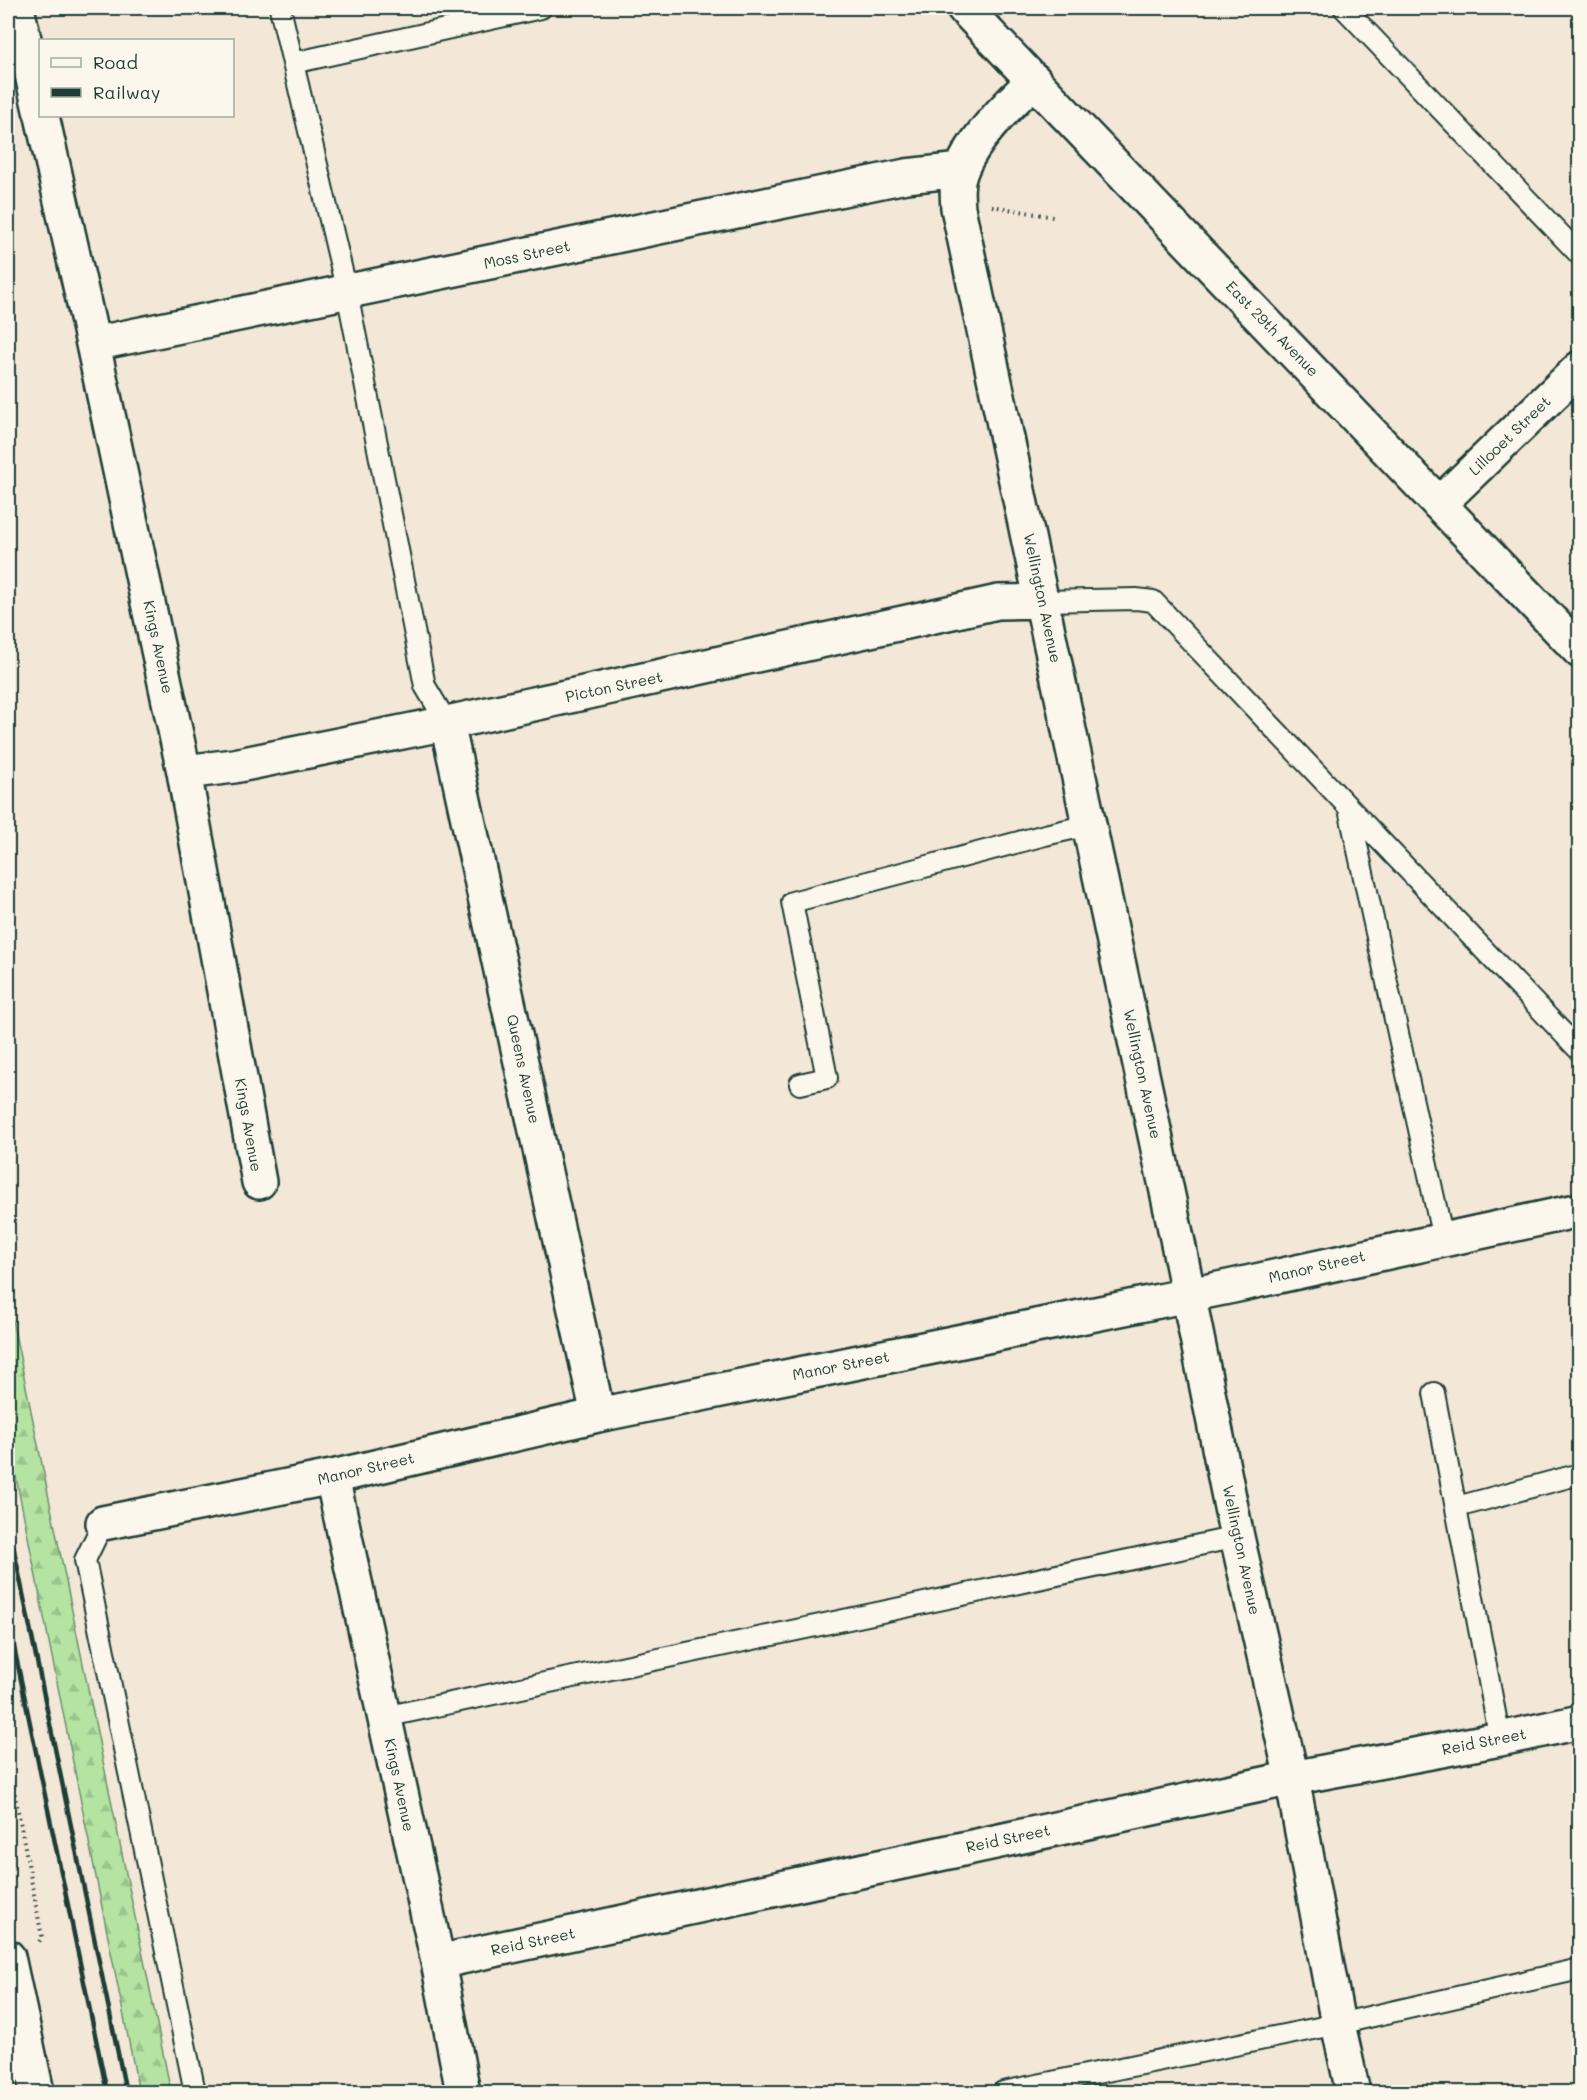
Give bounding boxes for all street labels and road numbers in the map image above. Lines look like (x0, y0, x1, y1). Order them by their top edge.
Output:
street label: Moss Street (482, 235, 572, 273)
street label: East 29th Avenue (1222, 276, 1324, 380)
street label: Lillooet Street (1464, 391, 1554, 479)
street label: Wellington Avenue (1019, 531, 1066, 664)
street label: Kings Avenue (139, 598, 179, 695)
street label: Picton Street (563, 666, 664, 706)
street label: Wellington Avenue (1119, 1007, 1166, 1140)
street label: Queens Avenue (503, 1013, 545, 1125)
street label: Kings Avenue (231, 1076, 267, 1173)
street label: Manor Street (1266, 1245, 1367, 1287)
street label: Manor Street (791, 1346, 891, 1384)
street label: Manor Street (315, 1447, 416, 1489)
street label: Wellington Avenue (1218, 1483, 1265, 1616)
street label: Reid Street (1440, 1723, 1528, 1759)
street label: Kings Avenue (380, 1736, 420, 1833)
street label: Reid Street (964, 1819, 1052, 1857)
street label: Reid Street (489, 1922, 577, 1960)

